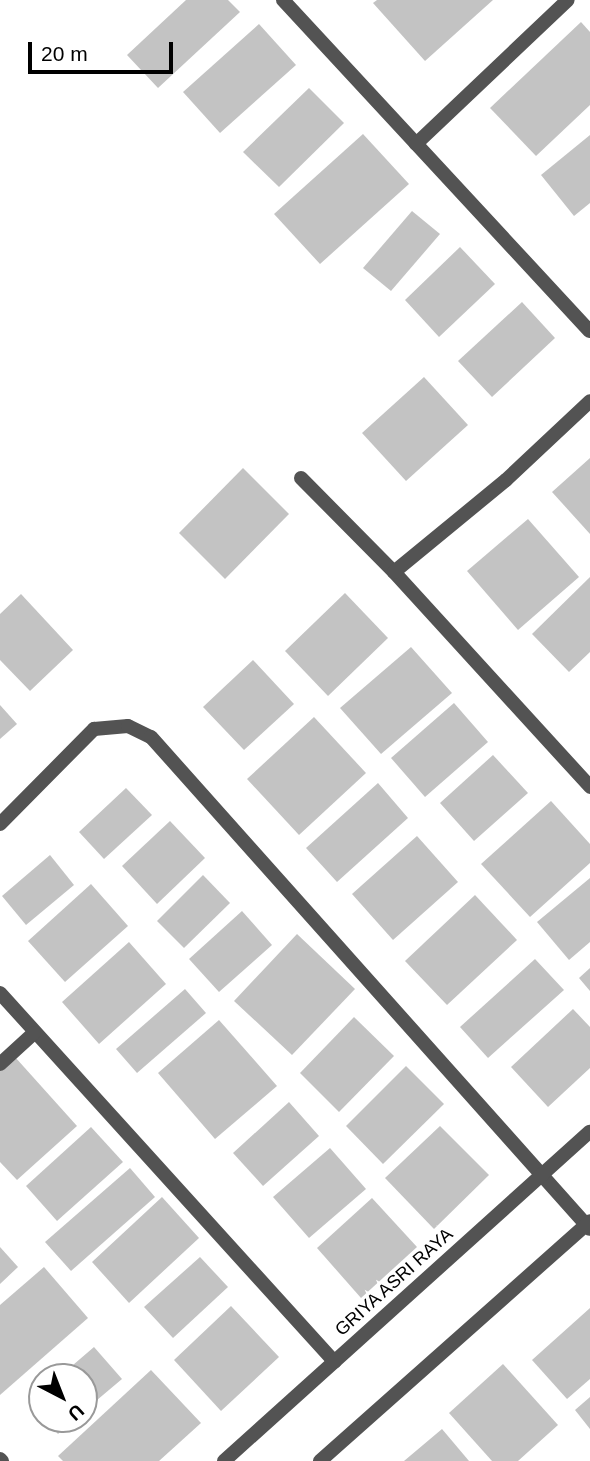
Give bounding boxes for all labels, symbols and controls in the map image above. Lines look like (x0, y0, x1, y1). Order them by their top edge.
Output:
scale bar (32, 28, 177, 72)
text: 20 m (41, 42, 88, 65)
street label: GRIYA ASRI RAYA (330, 1223, 458, 1341)
north arrow (28, 1363, 98, 1433)
text: U (64, 1400, 88, 1425)

